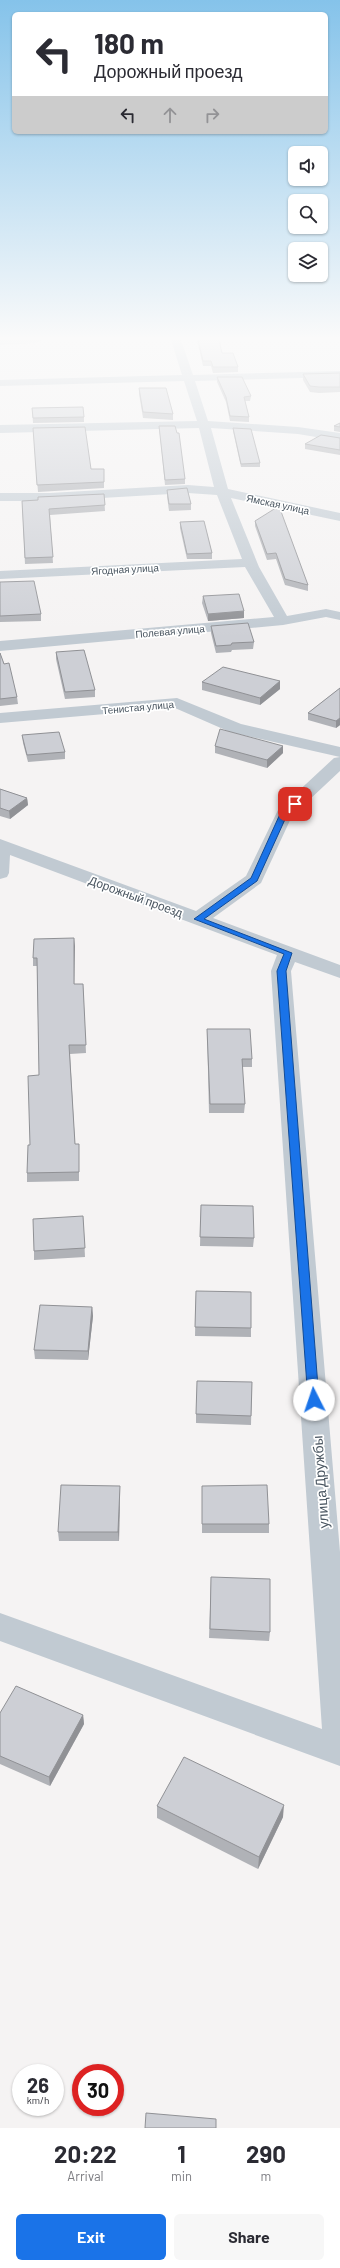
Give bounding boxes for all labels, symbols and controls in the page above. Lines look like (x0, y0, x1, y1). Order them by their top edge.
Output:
text: 180 m (94, 26, 164, 60)
icon: left (28, 28, 80, 80)
text: Дорожный проезд (94, 60, 243, 82)
icon: left (117, 104, 139, 126)
icon: ahead (159, 104, 181, 126)
icon: right (201, 104, 223, 126)
map controls (288, 146, 328, 282)
button: sound (288, 146, 328, 186)
button: search (288, 194, 328, 234)
button: layers (288, 242, 328, 282)
street label: Ямская улица (245, 491, 311, 517)
street label: Ягодная улица (91, 561, 160, 577)
street label: Полевая улица (135, 622, 206, 640)
street label: Тенистая улица (102, 698, 175, 716)
pin (278, 787, 312, 821)
icon: arrive (284, 793, 306, 815)
street label: Дорожный проезд (87, 872, 185, 920)
position arrow (293, 1379, 335, 1421)
street label: улица Дружбы (308, 1435, 332, 1529)
speed limit sign: 30 (72, 2064, 124, 2116)
text: 26 (27, 2073, 49, 2097)
text: km/h (27, 2094, 49, 2106)
text: 20:22 (54, 2139, 117, 2168)
text: 1 (177, 2139, 186, 2168)
text: 290 (246, 2139, 286, 2168)
text: Arrival (67, 2168, 104, 2184)
text: min (171, 2168, 192, 2184)
text: m (261, 2168, 271, 2184)
button: Exit (16, 2214, 166, 2260)
button: Share (174, 2214, 324, 2260)

